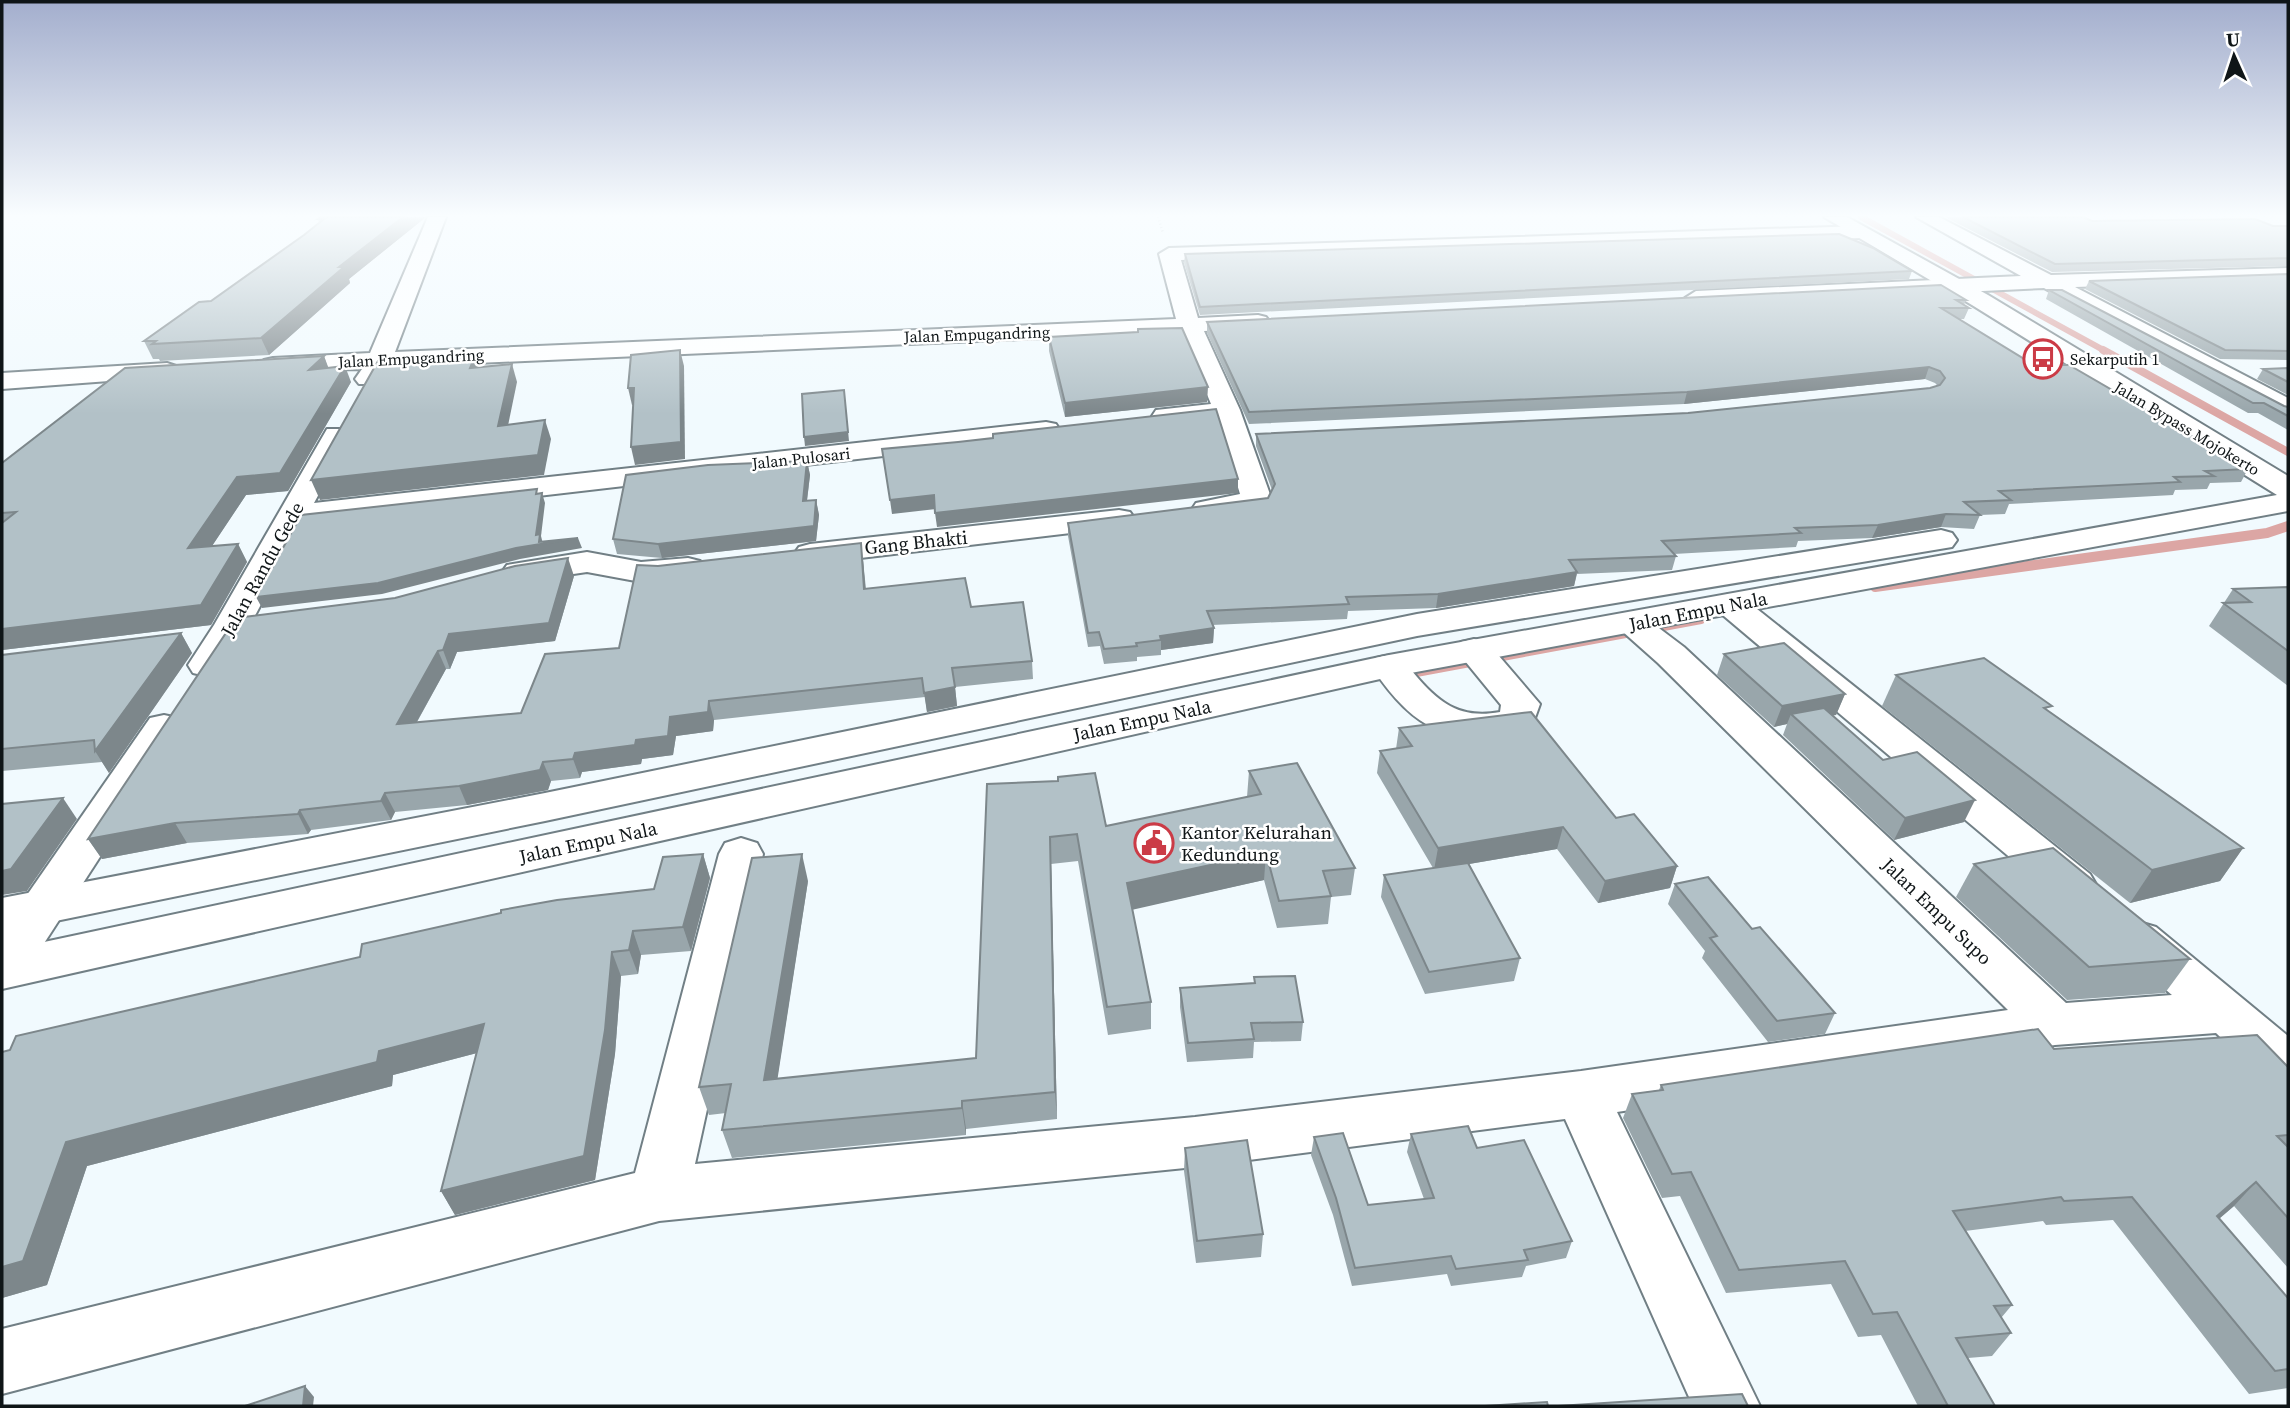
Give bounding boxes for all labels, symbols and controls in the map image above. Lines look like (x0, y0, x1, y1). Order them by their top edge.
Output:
north arrow (2199, 21, 2269, 91)
text: U (2225, 26, 2241, 52)
street label: Jalan Empugandring (903, 320, 1050, 348)
bus stop icon: Sekarputih 1 (2022, 338, 2064, 380)
street label: Jalan Empugandring (336, 343, 485, 373)
place label: Sekarputih 1 (2070, 348, 2160, 370)
street label: Jalan Bypass Mojokerto (2109, 375, 2264, 480)
street label: Jalan Pulosari (750, 442, 851, 474)
street label: Jalan Randu Gede (214, 497, 310, 642)
street label: Gang Bhakti (863, 524, 969, 560)
street label: Jalan Empu Nala (1626, 585, 1770, 637)
street label: Jalan Empu Nala (1070, 693, 1214, 748)
street label: Jalan Empu Nala (516, 815, 660, 870)
place label: Kantor Kelurahan Kedundung (1181, 819, 1332, 867)
public building icon: Kantor Kelurahan Kedundung (1133, 822, 1175, 864)
street label: Jalan Empu Supo (1875, 851, 1998, 970)

